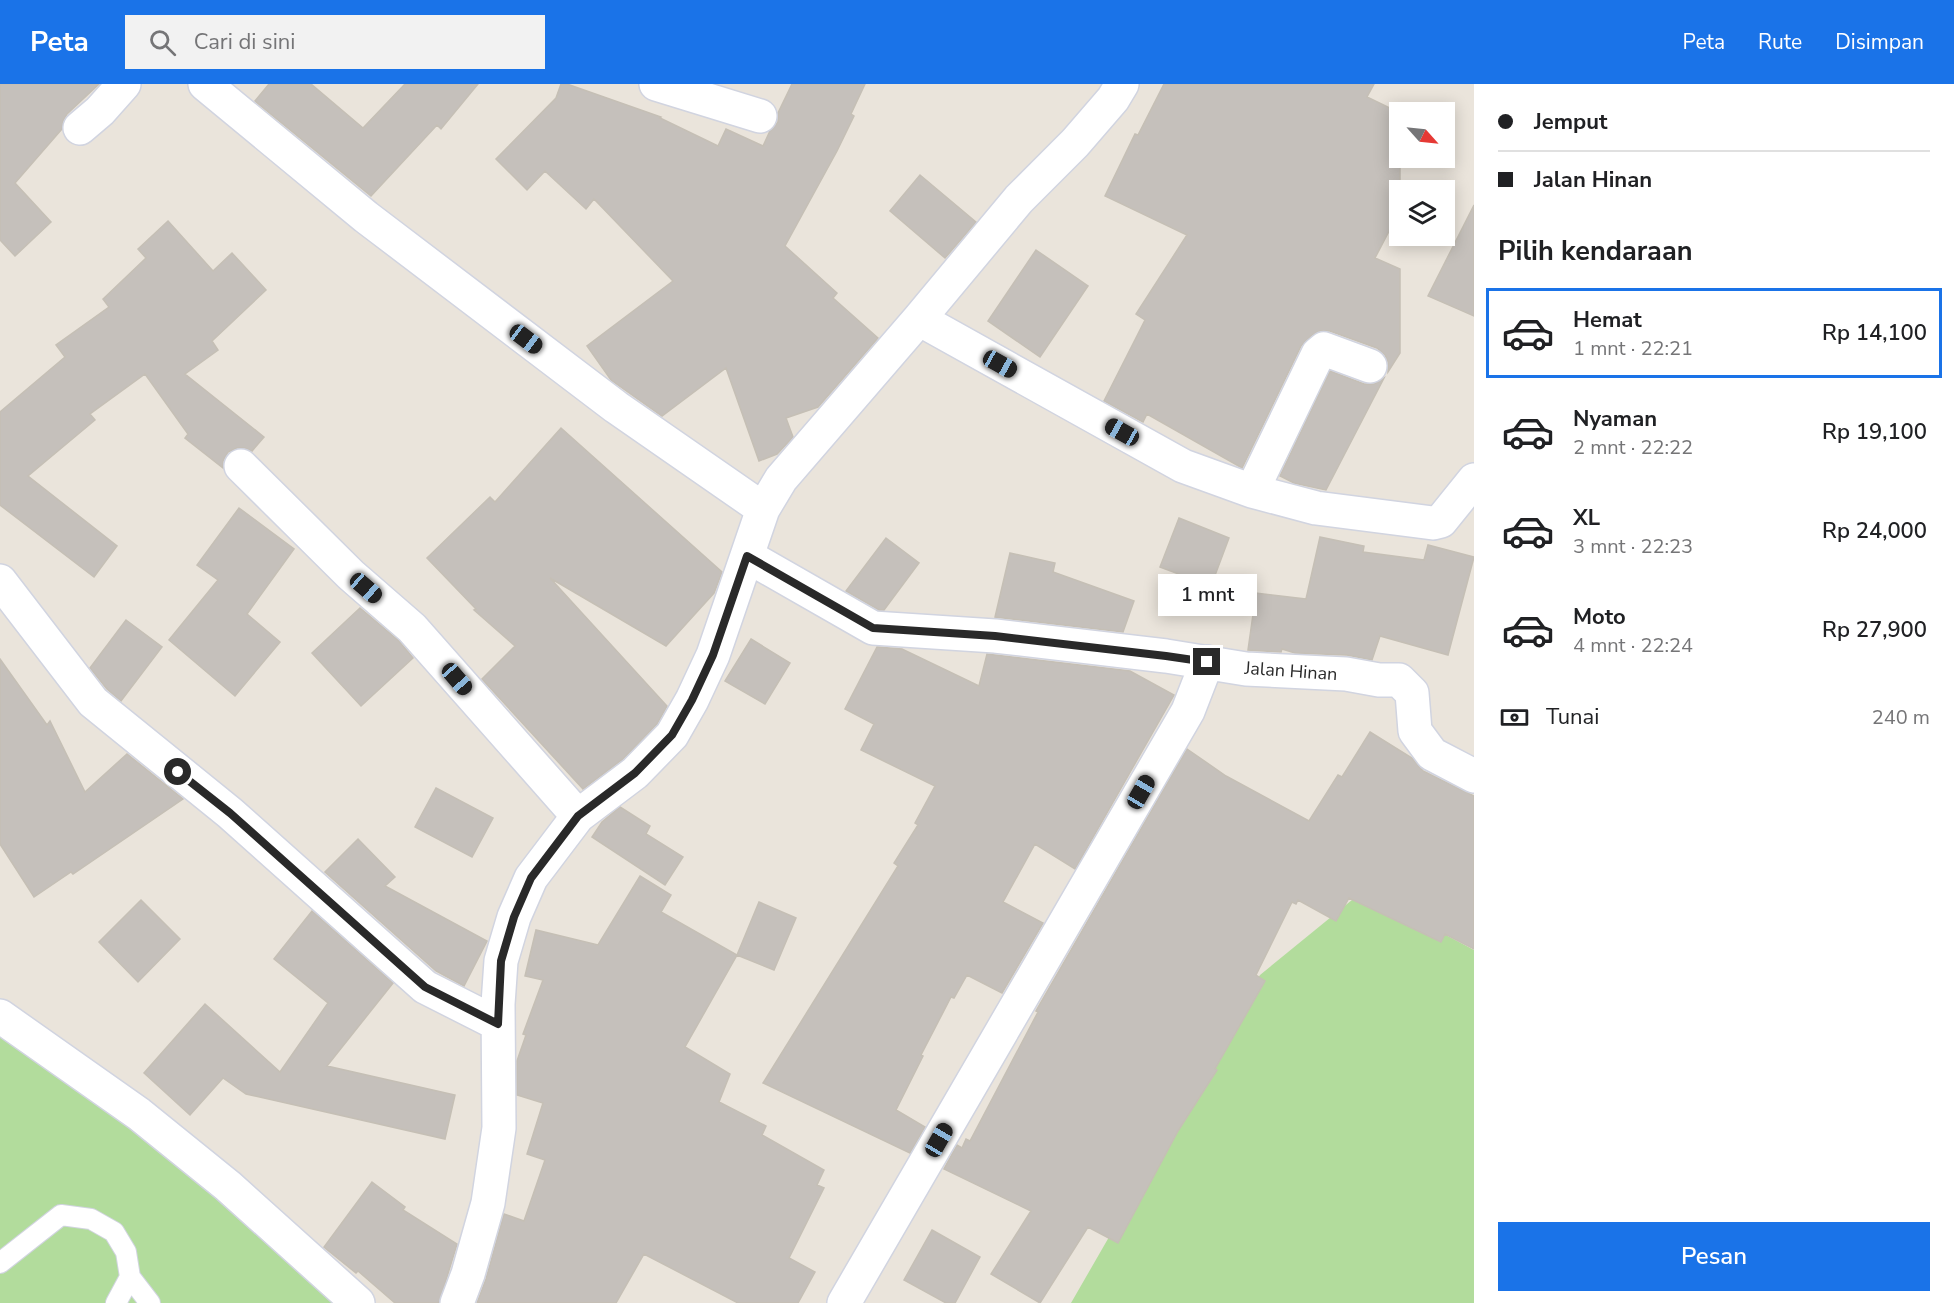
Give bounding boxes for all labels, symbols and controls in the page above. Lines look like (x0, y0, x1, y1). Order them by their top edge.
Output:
search box (125, 15, 545, 69)
text: Peta (30, 23, 89, 61)
icon: search (146, 26, 179, 59)
text: Cari di sini (194, 27, 295, 57)
text: Peta (1683, 28, 1725, 56)
text: Rute (1758, 28, 1802, 56)
text: Disimpan (1835, 28, 1924, 56)
north arrow (1389, 102, 1455, 168)
map controls (1389, 102, 1455, 246)
text: Jemput (1534, 107, 1607, 137)
text: Jalan Hinan (1534, 165, 1652, 195)
button: layers (1389, 180, 1455, 246)
text: Pilih kendaraan (1498, 233, 1692, 270)
text: Hemat (1573, 305, 1642, 335)
icon: car (1501, 306, 1555, 360)
text: Rp 14,100 (1822, 318, 1927, 348)
car (506, 321, 546, 357)
text: 1 mnt · 22:21 (1573, 335, 1693, 362)
car (980, 347, 1020, 381)
text: Nyaman (1573, 404, 1657, 434)
icon: car (1501, 405, 1555, 459)
car (1102, 415, 1142, 449)
text: Rp 19,100 (1822, 417, 1927, 447)
text: 2 mnt · 22:22 (1573, 434, 1693, 461)
text: XL (1573, 503, 1600, 533)
icon: car (1501, 504, 1555, 558)
text: Rp 24,000 (1822, 516, 1927, 546)
text: 3 mnt · 22:23 (1573, 533, 1693, 560)
car (347, 569, 385, 607)
callout: 1 mnt (1158, 575, 1256, 617)
text: 1 mnt (1181, 581, 1234, 608)
text: Moto (1573, 602, 1626, 632)
icon: car (1501, 603, 1555, 657)
text: Rp 27,900 (1822, 615, 1927, 645)
text: 4 mnt · 22:24 (1573, 632, 1693, 659)
route end (1193, 648, 1220, 675)
street label: Jalan Hinan (1243, 656, 1338, 686)
car (438, 660, 476, 698)
icon: cash (1498, 701, 1531, 734)
text: Tunai (1546, 702, 1599, 732)
text: 240 m (1872, 704, 1930, 731)
route start (164, 758, 191, 785)
car (1124, 772, 1158, 812)
car (922, 1120, 956, 1160)
button: Pesan (1498, 1222, 1930, 1291)

